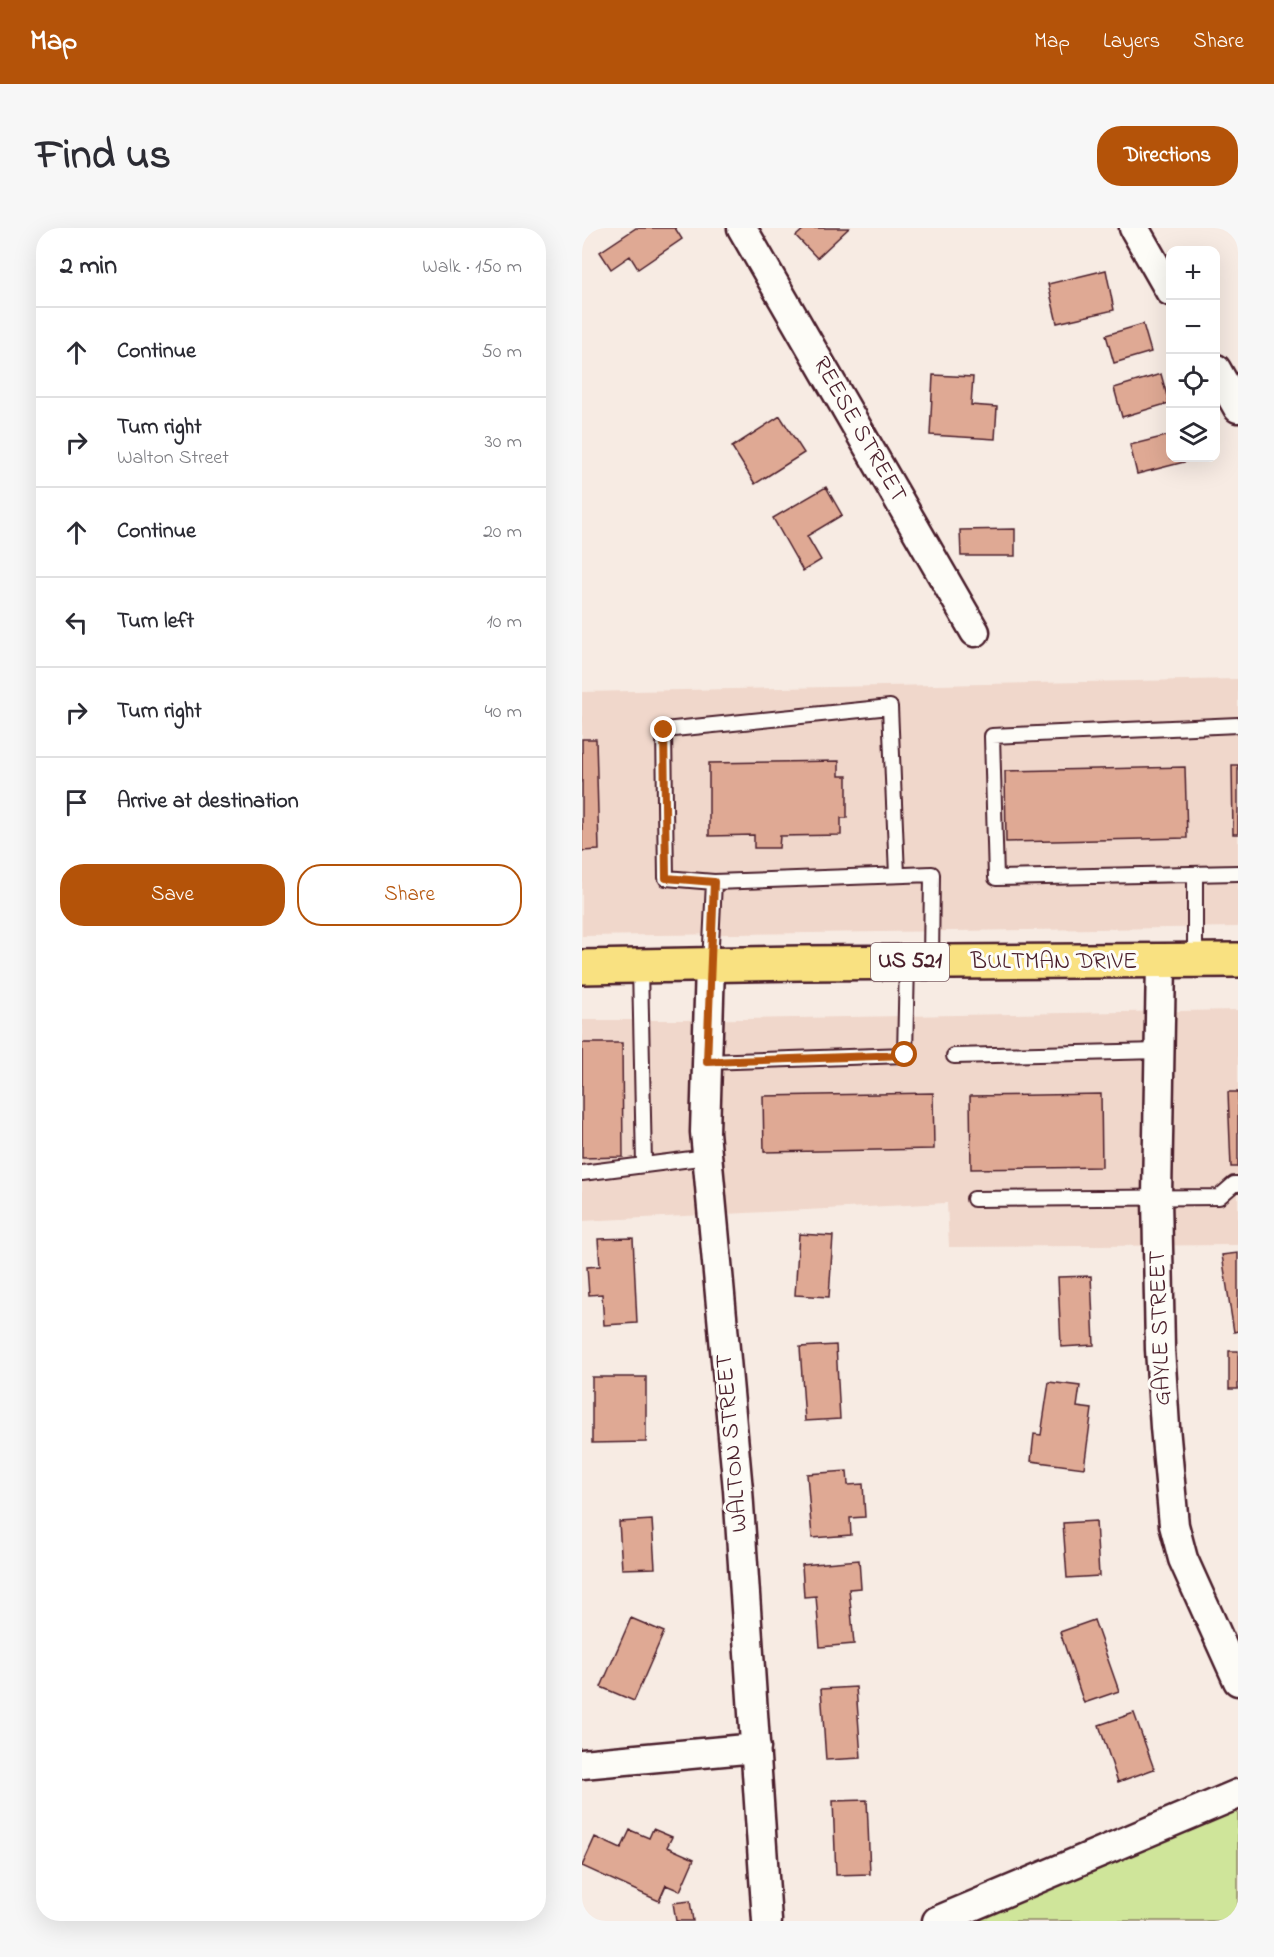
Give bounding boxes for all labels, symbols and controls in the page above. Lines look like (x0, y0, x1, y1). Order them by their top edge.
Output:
text: Map (30, 22, 77, 63)
text: Map (1034, 27, 1070, 57)
text: Layers (1103, 27, 1160, 57)
text: Share (1193, 27, 1244, 57)
text: Find us (36, 126, 171, 187)
button: Directions (1097, 126, 1238, 186)
map controls (1166, 246, 1220, 462)
button: + (1166, 246, 1220, 300)
text: 2 min (60, 248, 117, 286)
text: Walk · 150 m (422, 253, 522, 282)
button: − (1166, 300, 1220, 354)
icon: ahead (60, 336, 93, 369)
text: Continue (117, 336, 196, 368)
text: 50 m (481, 338, 522, 367)
street label: REESE STREET (803, 350, 915, 510)
button: locate (1166, 354, 1220, 408)
button: layers (1166, 408, 1220, 462)
text: Turn right (117, 412, 202, 444)
icon: right (60, 426, 93, 459)
text: 30 m (485, 428, 522, 457)
text: Walton Street (117, 444, 229, 473)
icon: ahead (60, 516, 93, 549)
text: Continue (117, 516, 196, 548)
text: 20 m (483, 518, 522, 547)
icon: left (60, 606, 93, 639)
text: Turn left (117, 606, 194, 638)
text: 10 m (486, 608, 522, 637)
icon: right (60, 696, 93, 729)
text: Turn right (117, 696, 202, 728)
text: 40 m (485, 698, 522, 727)
route end (650, 716, 676, 742)
icon: arrive (60, 786, 93, 819)
text: Arrive at destination (117, 786, 299, 818)
button: Save (60, 864, 285, 926)
button: Share (297, 864, 522, 926)
road number: US 521 (871, 943, 949, 981)
street label: BULTMAN DRIVE (970, 945, 1137, 980)
route start (891, 1041, 917, 1067)
street label: GAYLE STREET (1141, 1249, 1181, 1406)
street label: WALTON STREET (708, 1352, 758, 1534)

